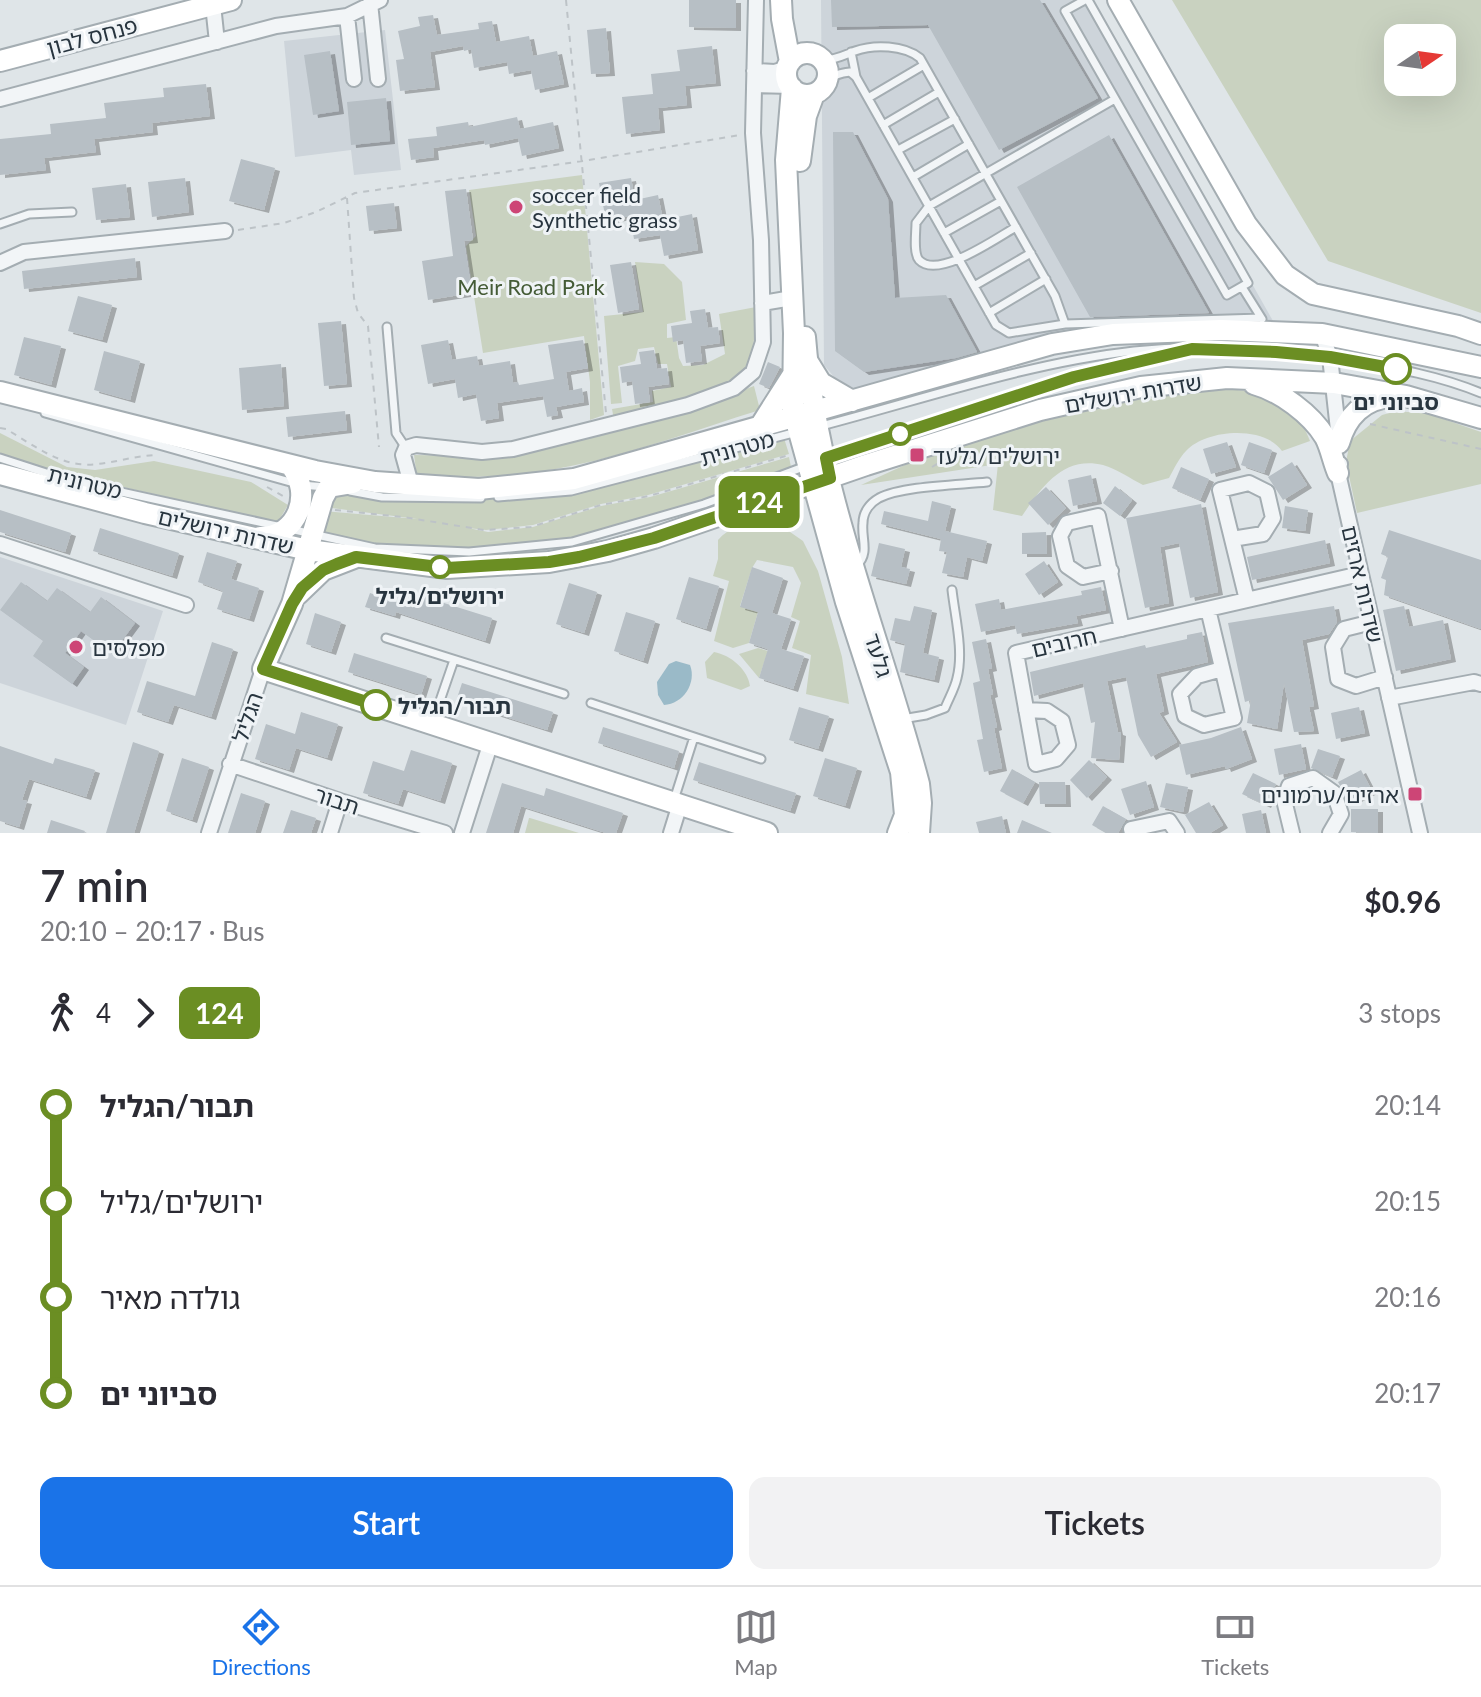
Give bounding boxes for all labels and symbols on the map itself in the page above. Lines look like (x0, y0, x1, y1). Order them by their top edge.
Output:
street label: פנחס לבון (44, 11, 140, 61)
north arrow (1384, 24, 1456, 96)
place label: soccer field Synthetic grass (532, 181, 677, 233)
marker: soccer field Synthetic grass (507, 198, 525, 216)
park label: Meir Road Park (457, 273, 606, 300)
marker: סביוני ים (1381, 354, 1411, 384)
street label: שדרות ירושלים (1062, 368, 1204, 418)
place label: סביוני ים (1353, 388, 1439, 415)
unlabelled marker (889, 423, 911, 445)
street label: מטרונית (697, 425, 777, 471)
place label: ירושלים/גלעד (933, 442, 1060, 469)
marker: ירושלים/גלעד (908, 446, 926, 464)
street label: מטרונית (45, 460, 125, 504)
line badge: 124 (713, 476, 805, 528)
street label: שדרות ירושלים (155, 502, 297, 560)
street label: שדרות ארזים (1336, 523, 1390, 645)
marker: ירושלים/גליל (429, 556, 451, 578)
place label: ירושלים/גליל (376, 582, 504, 609)
street label: חרובים (1029, 621, 1099, 663)
street label: גלעד (859, 630, 899, 680)
place label: מפלסים (92, 634, 165, 661)
marker: מפלסים (67, 638, 85, 656)
street label: הגליל (226, 688, 268, 746)
marker: תבור/הגליל (361, 690, 391, 720)
place label: תבור/הגליל (398, 692, 511, 719)
street label: תבור (311, 780, 363, 820)
place label: ארזים/ערמונים (1261, 781, 1399, 808)
marker: ארזים/ערמונים (1406, 785, 1424, 803)

